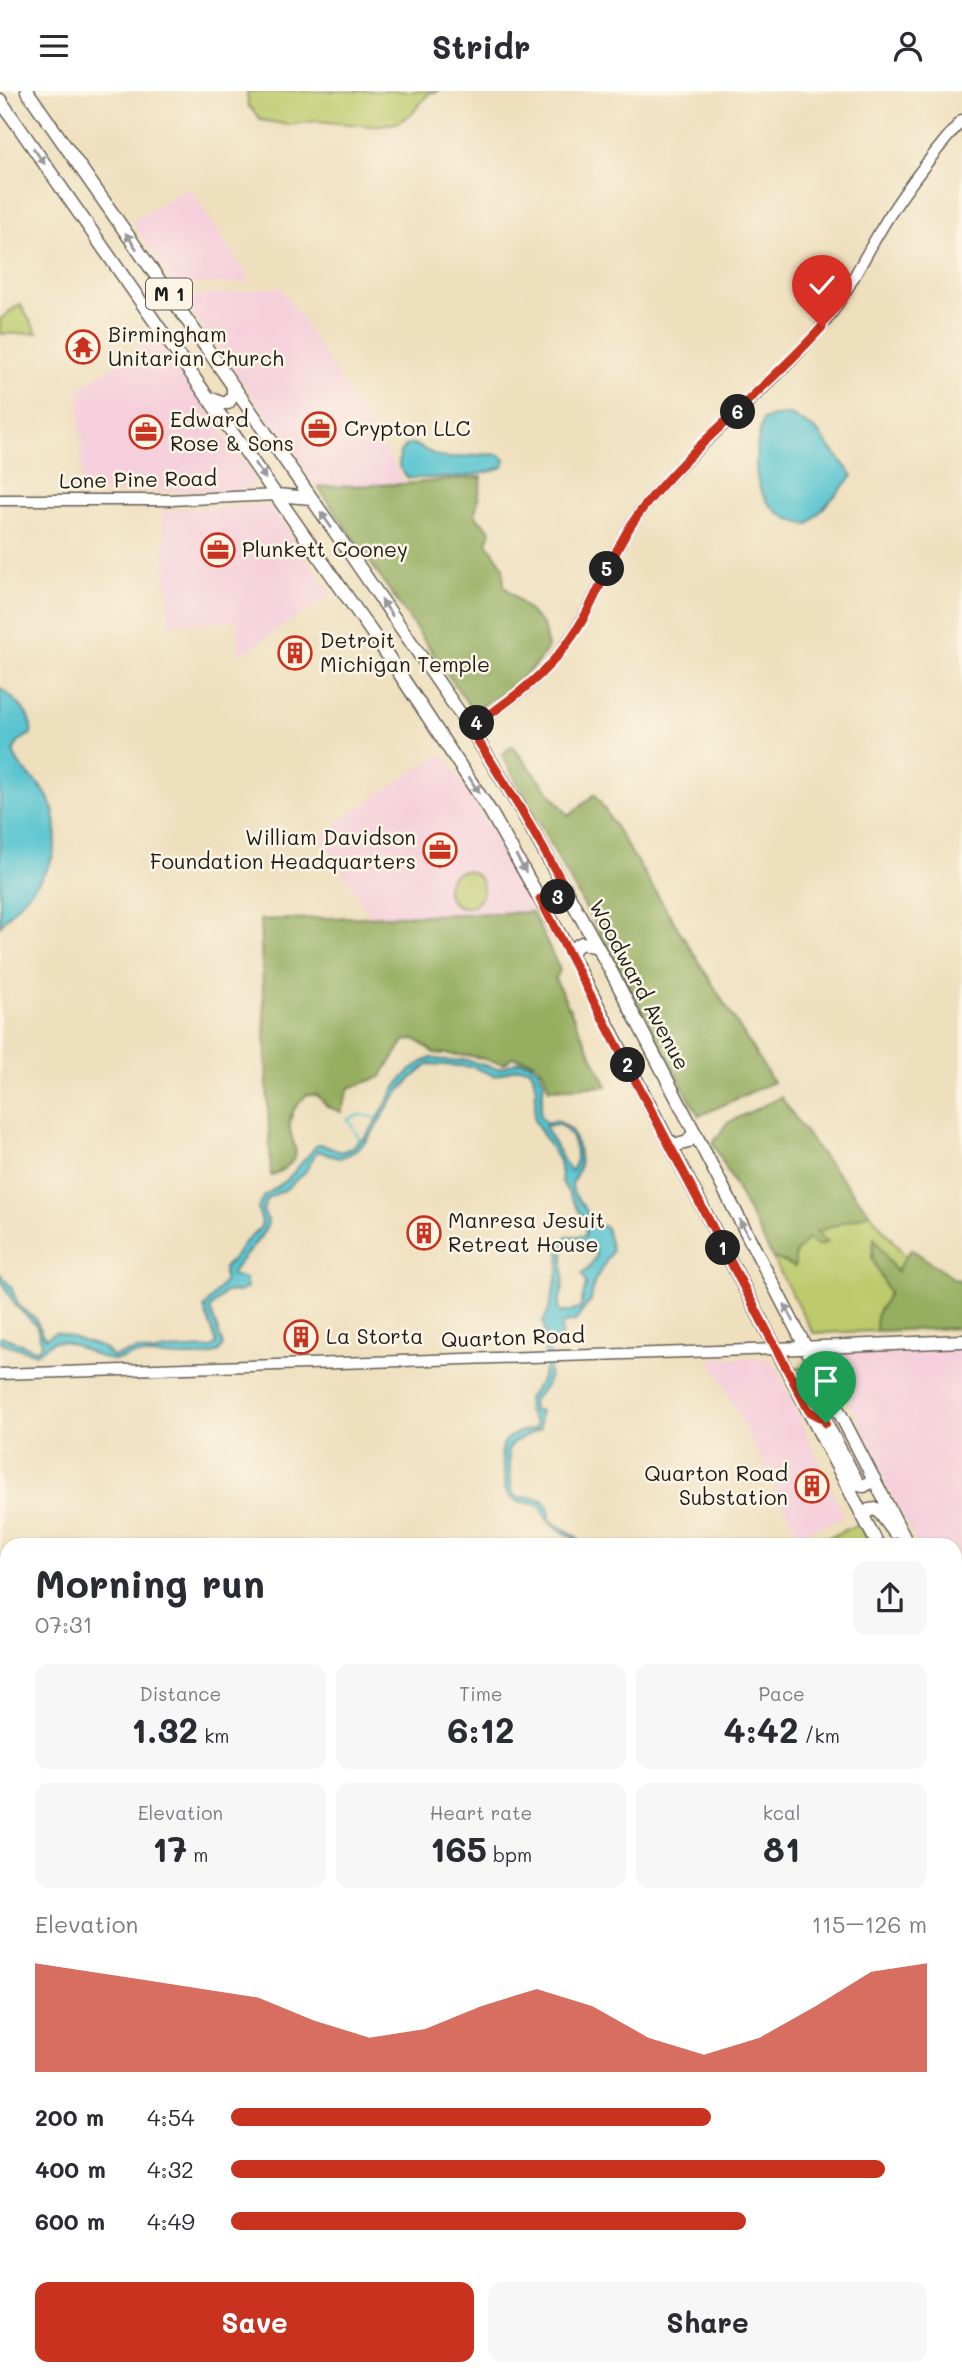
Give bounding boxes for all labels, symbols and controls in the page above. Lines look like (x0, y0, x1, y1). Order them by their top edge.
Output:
text: Stridr (432, 25, 530, 67)
icon: menu (35, 27, 73, 65)
icon: person (889, 27, 927, 65)
one-way arrow (32, 147, 46, 165)
one-way arrow (125, 232, 139, 250)
pin (792, 255, 852, 327)
icon: check (803, 266, 841, 304)
road number: M 1 (146, 279, 192, 309)
place label: Birmingham Unitarian Church (108, 320, 284, 371)
temple icon: Birmingham Unitarian Church (64, 328, 102, 366)
pin: 6 (720, 395, 756, 429)
text: 6 (732, 399, 743, 424)
place label: Edward Rose & Sons (170, 405, 294, 456)
office icon: Crypton LLC (300, 410, 338, 448)
office icon: Edward Rose & Sons (127, 413, 165, 451)
place label: Crypton LLC (344, 414, 471, 441)
one-way arrow (253, 462, 267, 480)
street label: Lone Pine Road (59, 464, 217, 493)
one-way arrow (319, 511, 333, 529)
office icon: Plunkett Cooney (199, 531, 237, 569)
place label: Plunkett Cooney (242, 535, 408, 562)
pin: 5 (590, 552, 624, 587)
text: 5 (601, 556, 612, 581)
one-way arrow (381, 598, 394, 617)
place label: Detroit Michigan Temple (320, 626, 490, 677)
building icon: Detroit Michigan Temple (276, 634, 314, 672)
pin: 4 (460, 705, 494, 741)
text: 4 (470, 710, 483, 735)
one-way arrow (467, 775, 480, 794)
place label: William Davidson Foundation Headquarters (150, 823, 416, 874)
office icon: William Davidson Foundation Headquarters (421, 831, 459, 869)
one-way arrow (515, 854, 527, 874)
pin: 3 (540, 879, 576, 915)
text: 3 (552, 884, 563, 909)
street label: Woodward Avenue (584, 894, 697, 1074)
pin: 2 (610, 1047, 646, 1083)
text: 2 (622, 1052, 633, 1077)
place label: Manresa Jesuit Retreat House (448, 1206, 605, 1257)
building icon: Manresa Jesuit Retreat House (405, 1214, 443, 1252)
one-way arrow (738, 1217, 750, 1237)
pin: 1 (706, 1231, 740, 1265)
text: 1 (718, 1235, 727, 1260)
one-way arrow (783, 1303, 795, 1323)
building icon: La Storta (282, 1318, 320, 1356)
street label: Quarton Road (441, 1320, 585, 1353)
place label: La Storta (326, 1322, 423, 1349)
pin (796, 1351, 856, 1423)
icon: arrive (807, 1362, 845, 1400)
place label: Quarton Road Substation (644, 1459, 788, 1510)
building icon: Quarton Road Substation (793, 1467, 831, 1505)
text: Morning run (35, 1558, 265, 1608)
button: share (853, 1561, 927, 1635)
text: 07:31 (35, 1609, 93, 1639)
text: Distance (139, 1681, 221, 1706)
text: Time (459, 1681, 503, 1706)
text: Pace (758, 1681, 805, 1706)
text: 1.32 (131, 1706, 198, 1752)
text: 6:12 (447, 1706, 515, 1752)
text: 4:42 (723, 1706, 799, 1752)
text: km (198, 1723, 229, 1748)
text: /km (799, 1723, 840, 1748)
text: Elevation (138, 1800, 223, 1825)
text: Heart rate (430, 1800, 532, 1825)
text: kcal (763, 1800, 801, 1825)
text: 17 (152, 1825, 187, 1871)
text: 165 (430, 1825, 487, 1871)
text: 81 (763, 1825, 800, 1871)
text: m (187, 1842, 208, 1867)
text: bpm (487, 1842, 532, 1867)
text: Elevation (35, 1909, 138, 1939)
text: 115–126 m (812, 1909, 927, 1939)
text: 200 m (35, 2102, 104, 2132)
text: 4:54 (147, 2102, 195, 2132)
text: 400 m (35, 2154, 106, 2184)
text: 4:32 (147, 2154, 194, 2184)
text: 600 m (35, 2206, 105, 2236)
text: 4:49 (147, 2206, 195, 2236)
button: Save (35, 2282, 474, 2362)
button: Share (488, 2282, 927, 2362)

